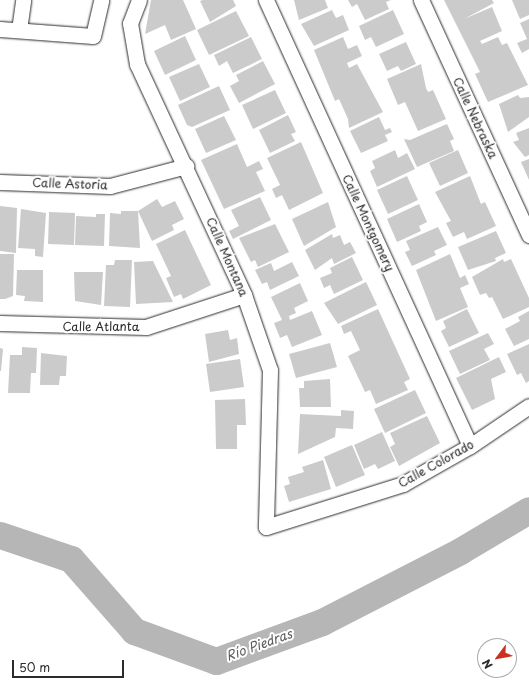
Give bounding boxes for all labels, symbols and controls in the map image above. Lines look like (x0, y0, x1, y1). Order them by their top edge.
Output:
street label: Calle Nebraska (450, 75, 500, 161)
street label: Calle Montgomery (339, 172, 397, 274)
street label: Calle Astoria (32, 175, 108, 193)
street label: Calle Montana (203, 215, 251, 299)
street label: Calle Atlanta (62, 320, 140, 334)
street label: Calle Colorado (395, 437, 477, 491)
water label: Río Piedras (223, 626, 295, 664)
north arrow (477, 638, 517, 678)
scale bar (14, 652, 126, 678)
text: N (478, 656, 497, 672)
text: 50 m (19, 658, 50, 676)

